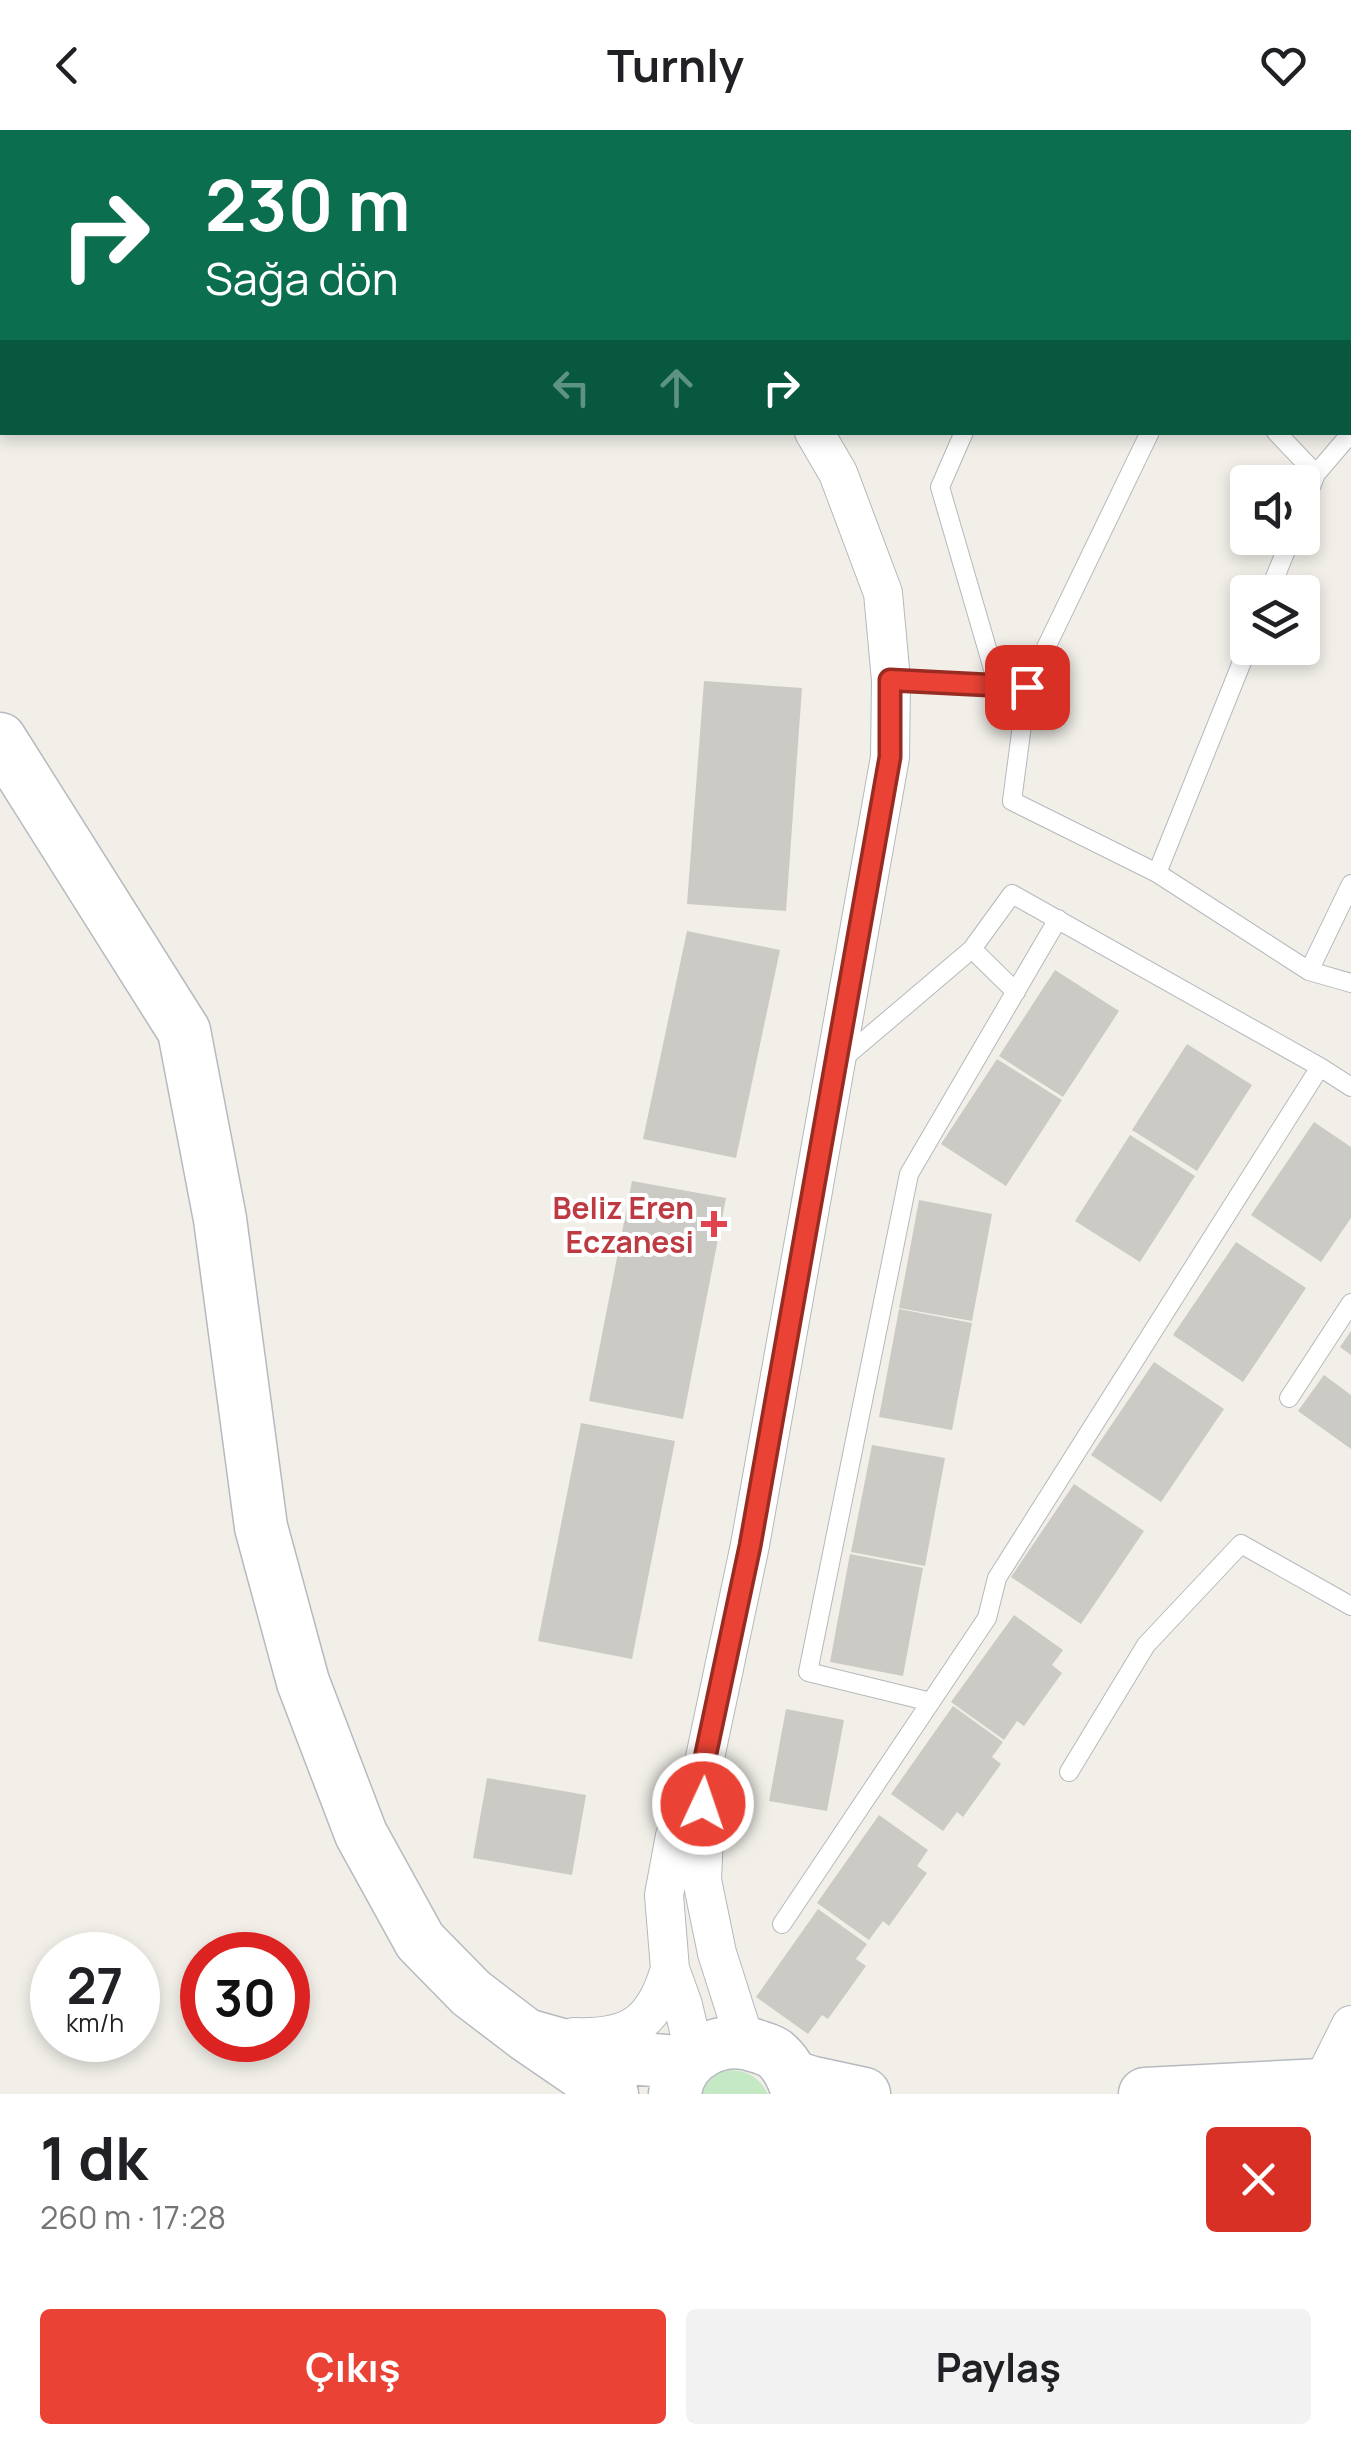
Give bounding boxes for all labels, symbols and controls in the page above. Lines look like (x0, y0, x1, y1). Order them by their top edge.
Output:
text: Turnly (607, 34, 744, 96)
icon: back (40, 38, 95, 93)
icon: heart (1256, 38, 1311, 93)
text: 230 m (205, 156, 410, 252)
icon: right (40, 170, 170, 300)
text: Sağa dön (205, 247, 398, 309)
icon: left (544, 360, 599, 415)
icon: ahead (649, 360, 704, 415)
icon: right (754, 360, 809, 415)
map controls (1230, 465, 1320, 665)
button: sound (1230, 465, 1320, 555)
button: layers (1230, 575, 1320, 665)
pin (985, 645, 1070, 730)
icon: arrive (1000, 660, 1055, 715)
place label: Beliz Eren Eczanesi (553, 1187, 694, 1262)
marker: Beliz Eren Eczanesi (703, 1213, 725, 1235)
position arrow (651, 1752, 755, 1856)
speed limit sign: 30 (180, 1932, 310, 2062)
text: 27 (67, 1951, 123, 2019)
text: km/h (66, 2005, 124, 2040)
text: 1 dk (40, 2116, 148, 2198)
button: close (1206, 2127, 1311, 2232)
text: 260 m · 17:28 (40, 2195, 226, 2239)
button: Çıkış (40, 2309, 666, 2424)
button: Paylaş (686, 2309, 1311, 2424)

